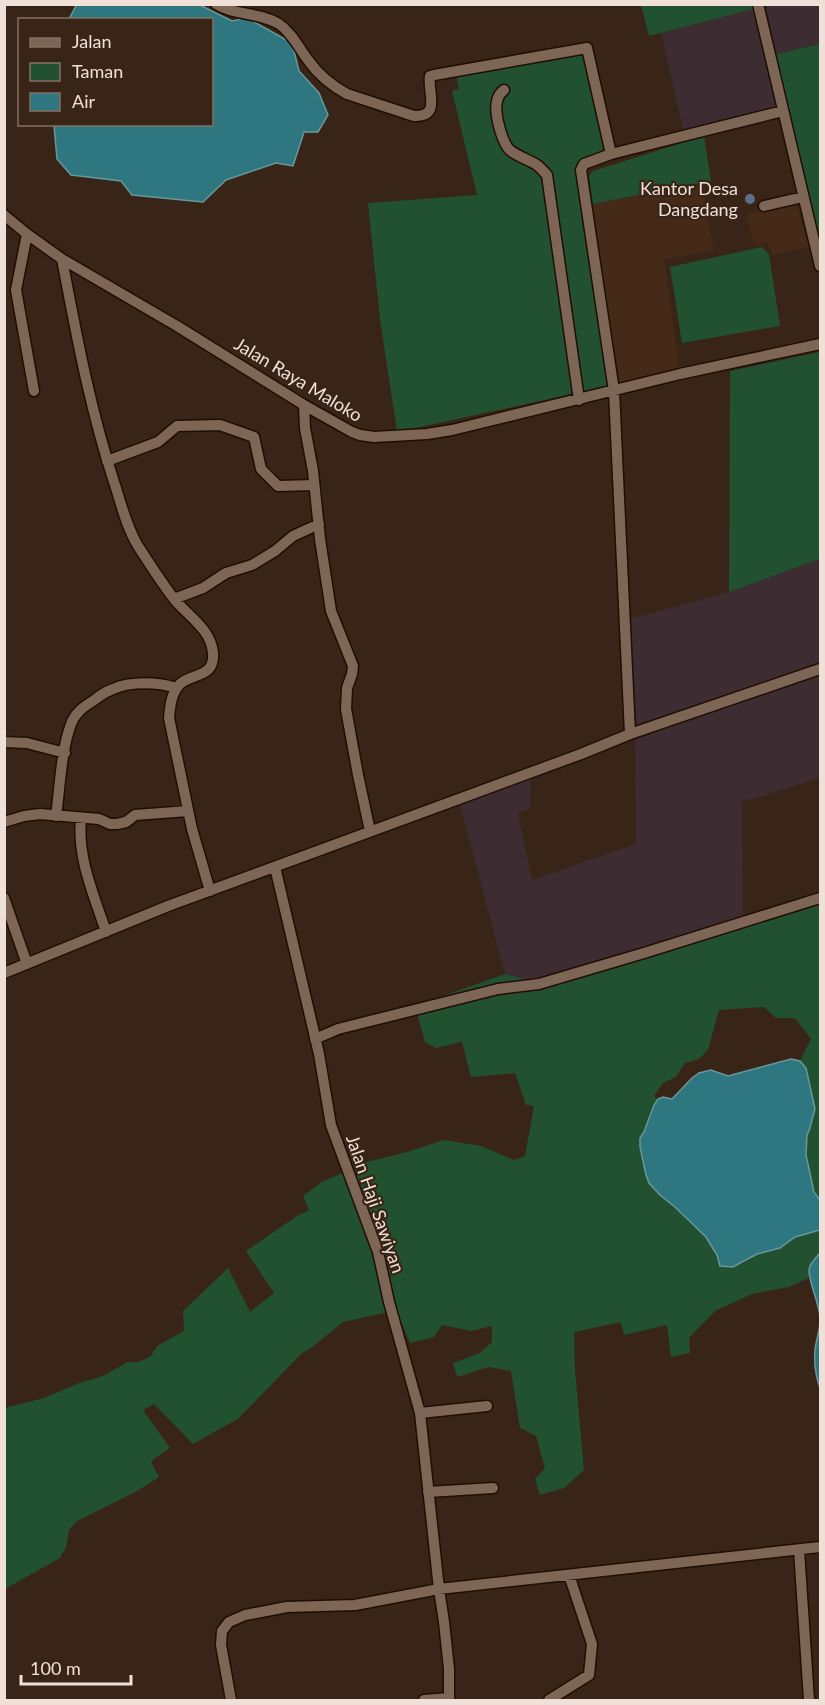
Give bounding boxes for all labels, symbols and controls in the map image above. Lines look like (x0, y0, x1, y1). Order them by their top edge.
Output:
legend (18, 18, 213, 126)
text: Jalan (72, 30, 111, 52)
text: Taman (72, 60, 123, 82)
text: Air (72, 90, 95, 112)
place label: Kantor Desa Dangdang (640, 177, 738, 220)
marker: Kantor Desa Dangdang (743, 192, 757, 206)
street label: Jalan Raya Maloko (231, 332, 366, 426)
street label: Jalan Haji Sawiyan (342, 1132, 410, 1276)
scale bar (21, 1648, 130, 1686)
text: 100 m (30, 1657, 81, 1679)

